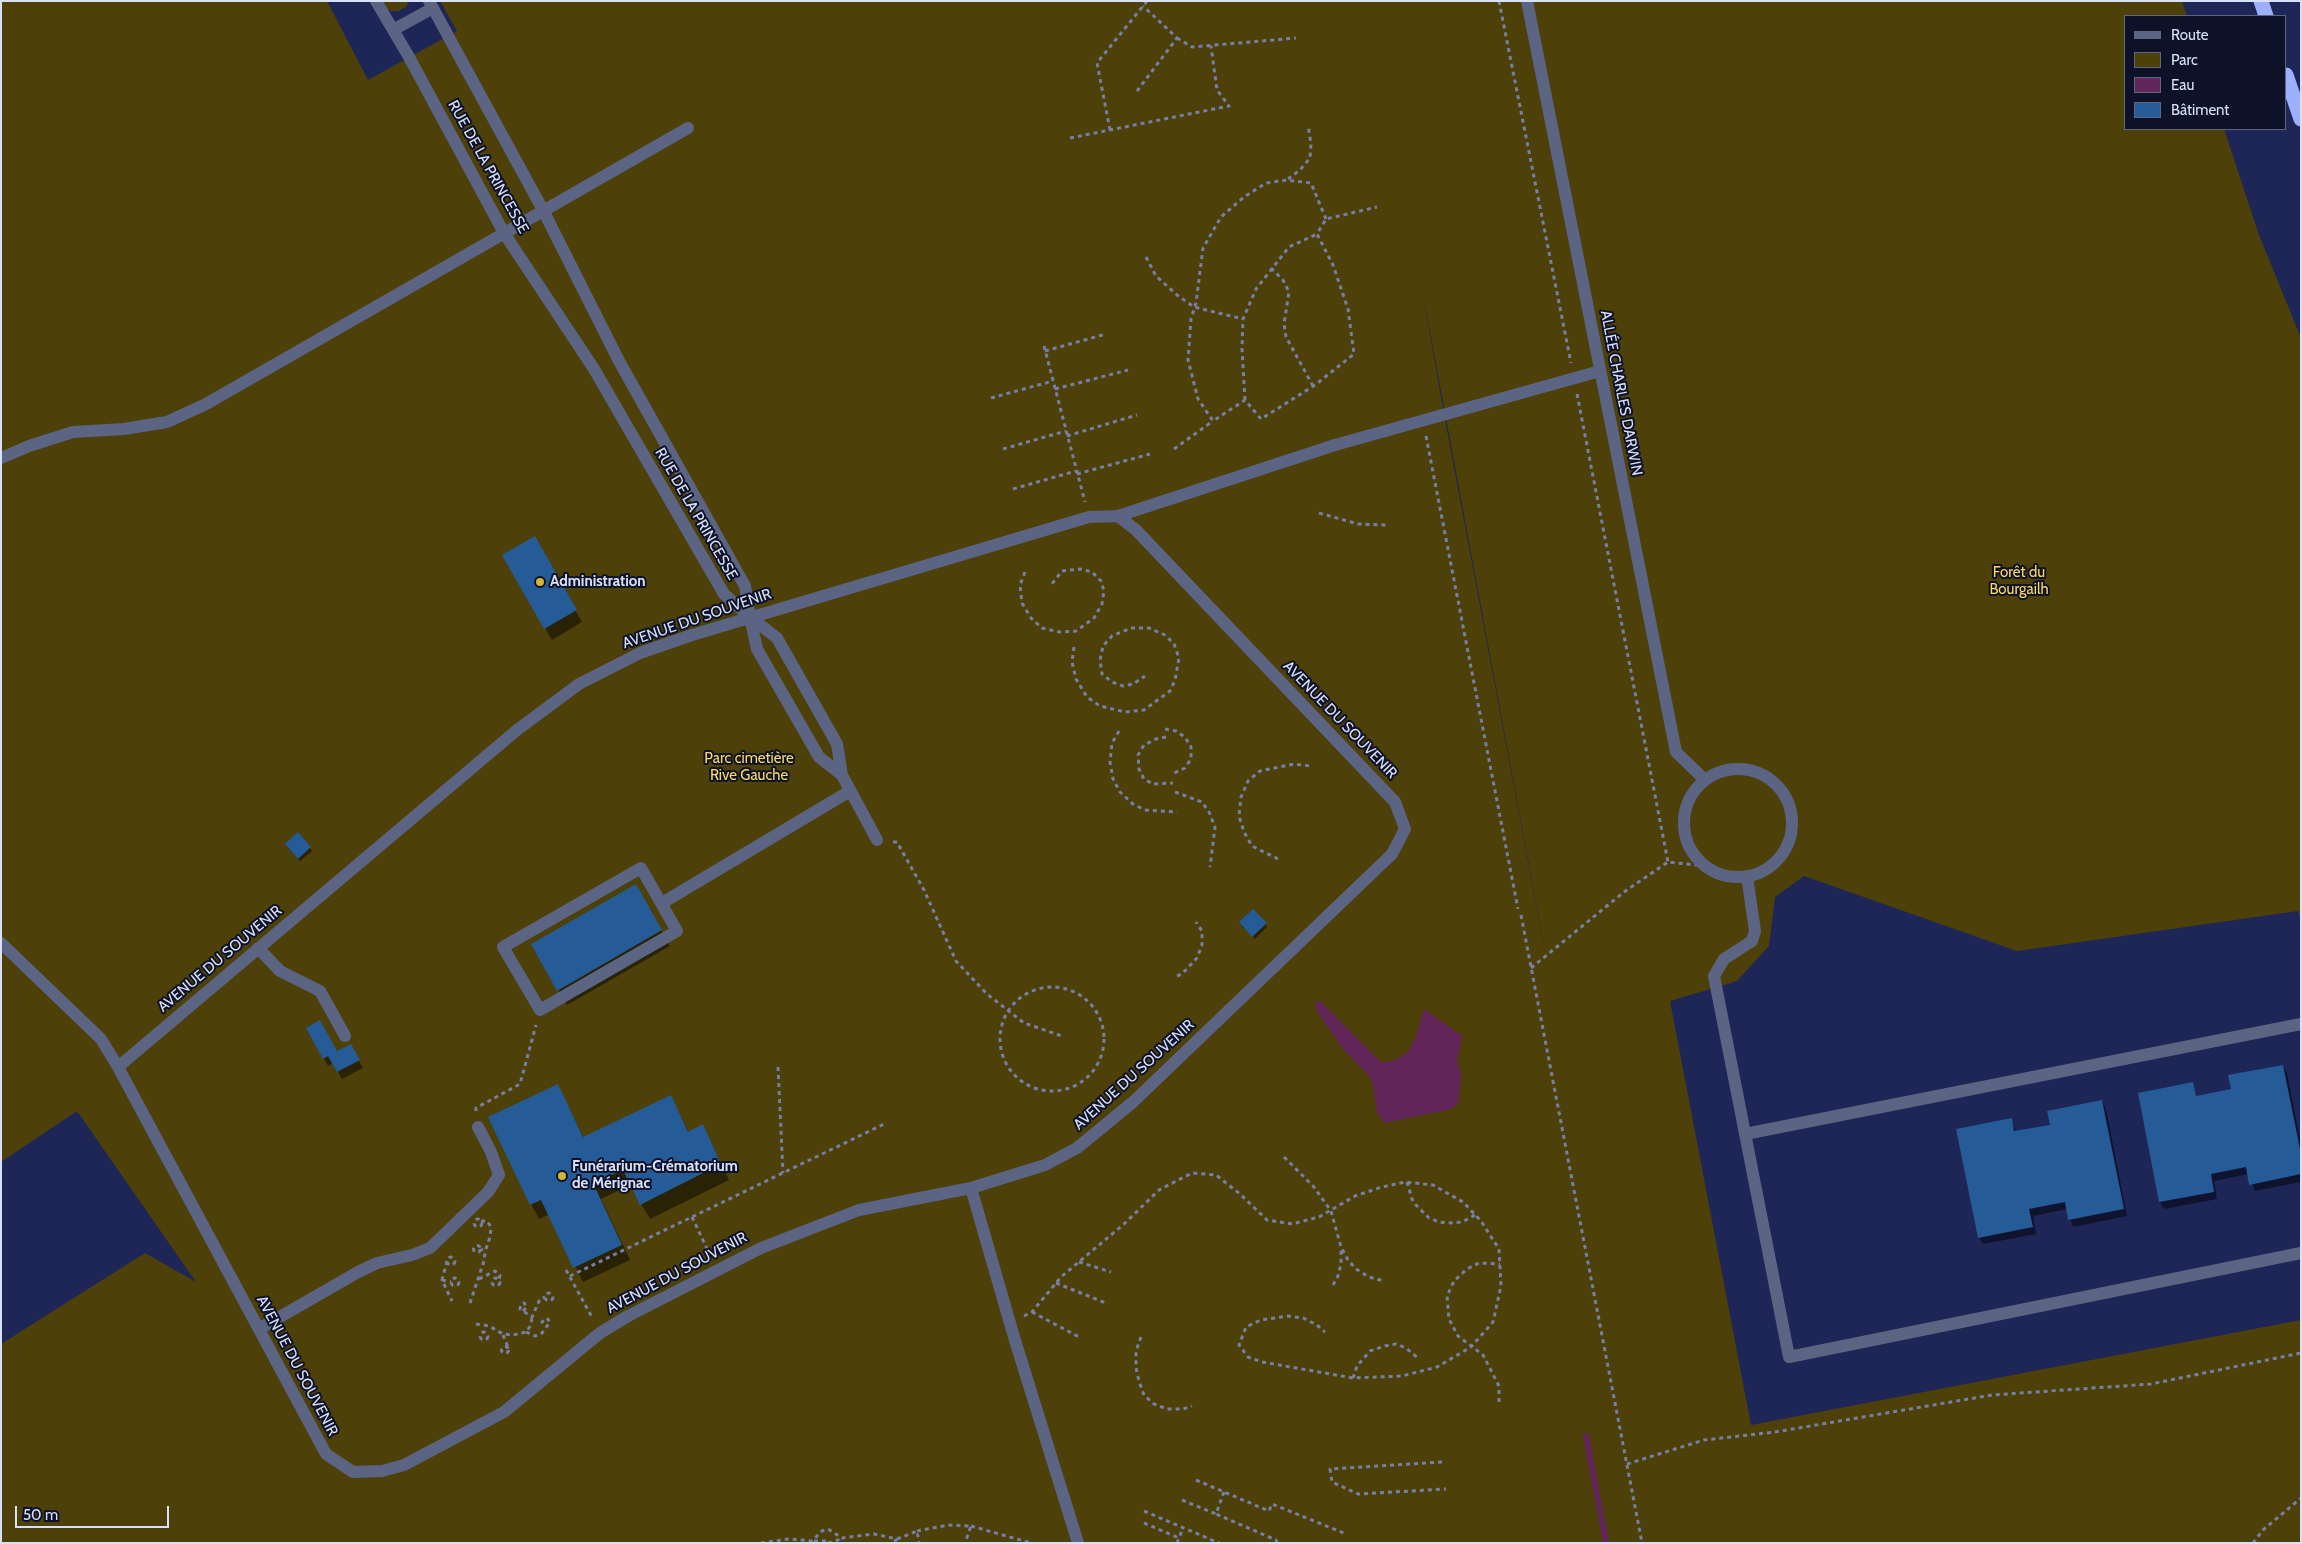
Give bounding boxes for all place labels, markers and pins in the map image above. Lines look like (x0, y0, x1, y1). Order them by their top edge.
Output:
place label: Administration (550, 573, 646, 591)
marker: Administration (534, 576, 546, 588)
place label: Funérarium-Crématorium de Mérignac (572, 1158, 738, 1193)
marker: Funérarium-Crématorium de Mérignac (556, 1170, 568, 1182)

